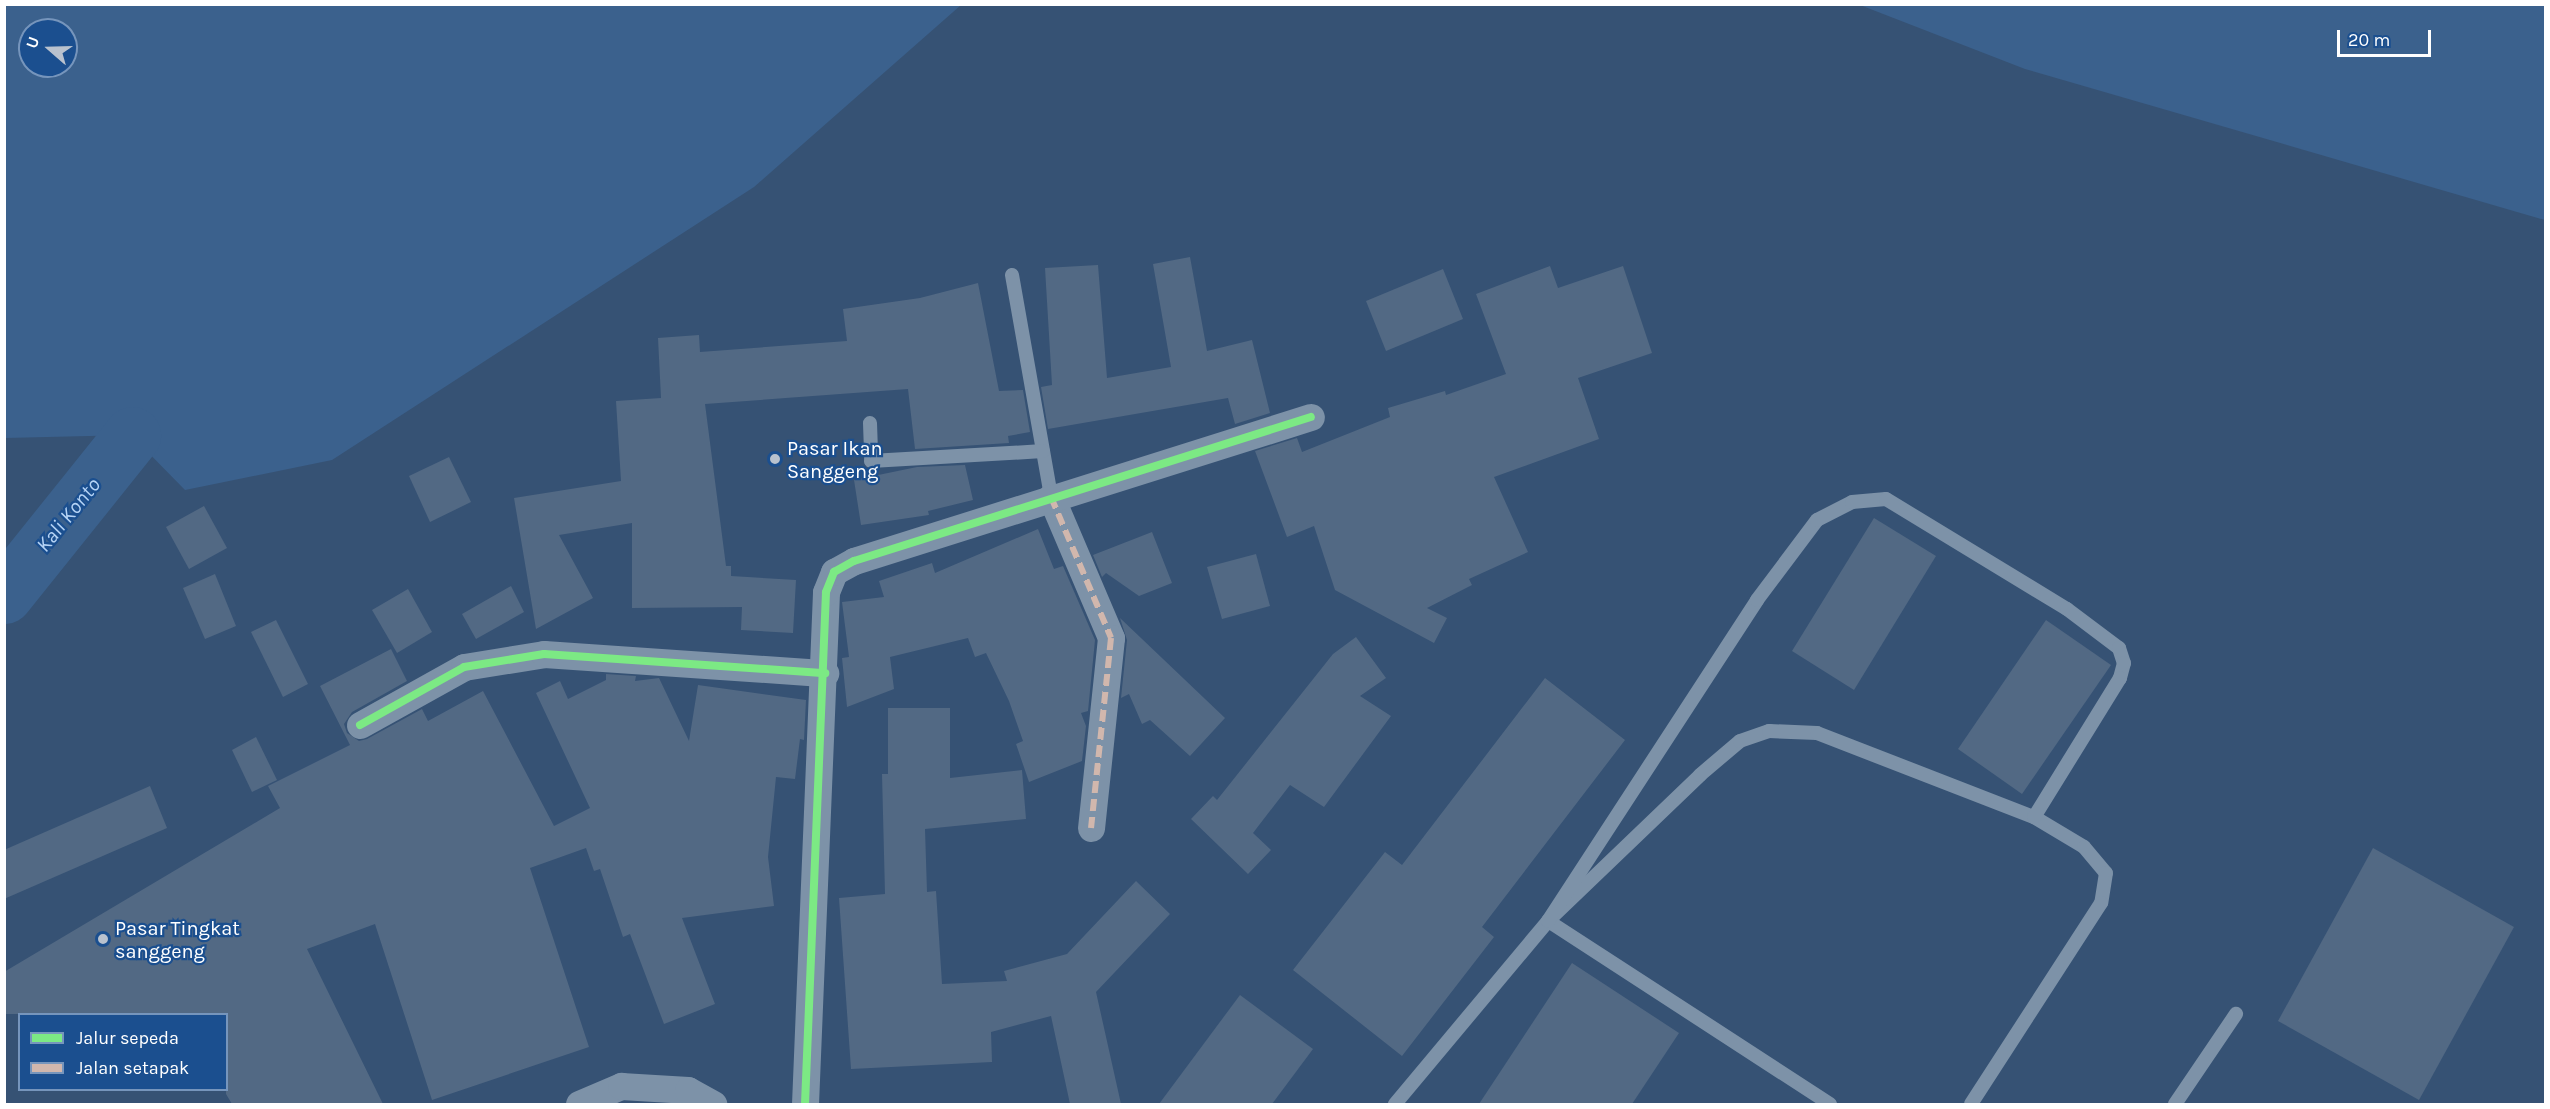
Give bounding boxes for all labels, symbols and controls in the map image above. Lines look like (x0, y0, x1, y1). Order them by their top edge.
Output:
north arrow (18, 18, 78, 78)
scale bar (2340, 18, 2434, 56)
text: 20 m (2348, 29, 2390, 51)
text: U (22, 34, 43, 51)
place label: Pasar Ikan Sanggeng (787, 436, 883, 483)
marker: Pasar Ikan Sanggeng (768, 452, 782, 466)
water label: Kali Konto (30, 473, 106, 557)
place label: Pasar Tingkat sanggeng (115, 916, 240, 963)
marker: Pasar Tingkat sanggeng (96, 932, 110, 946)
legend (18, 1013, 228, 1091)
text: Jalur sepeda (76, 1027, 179, 1049)
text: Jalan setapak (76, 1057, 189, 1079)

